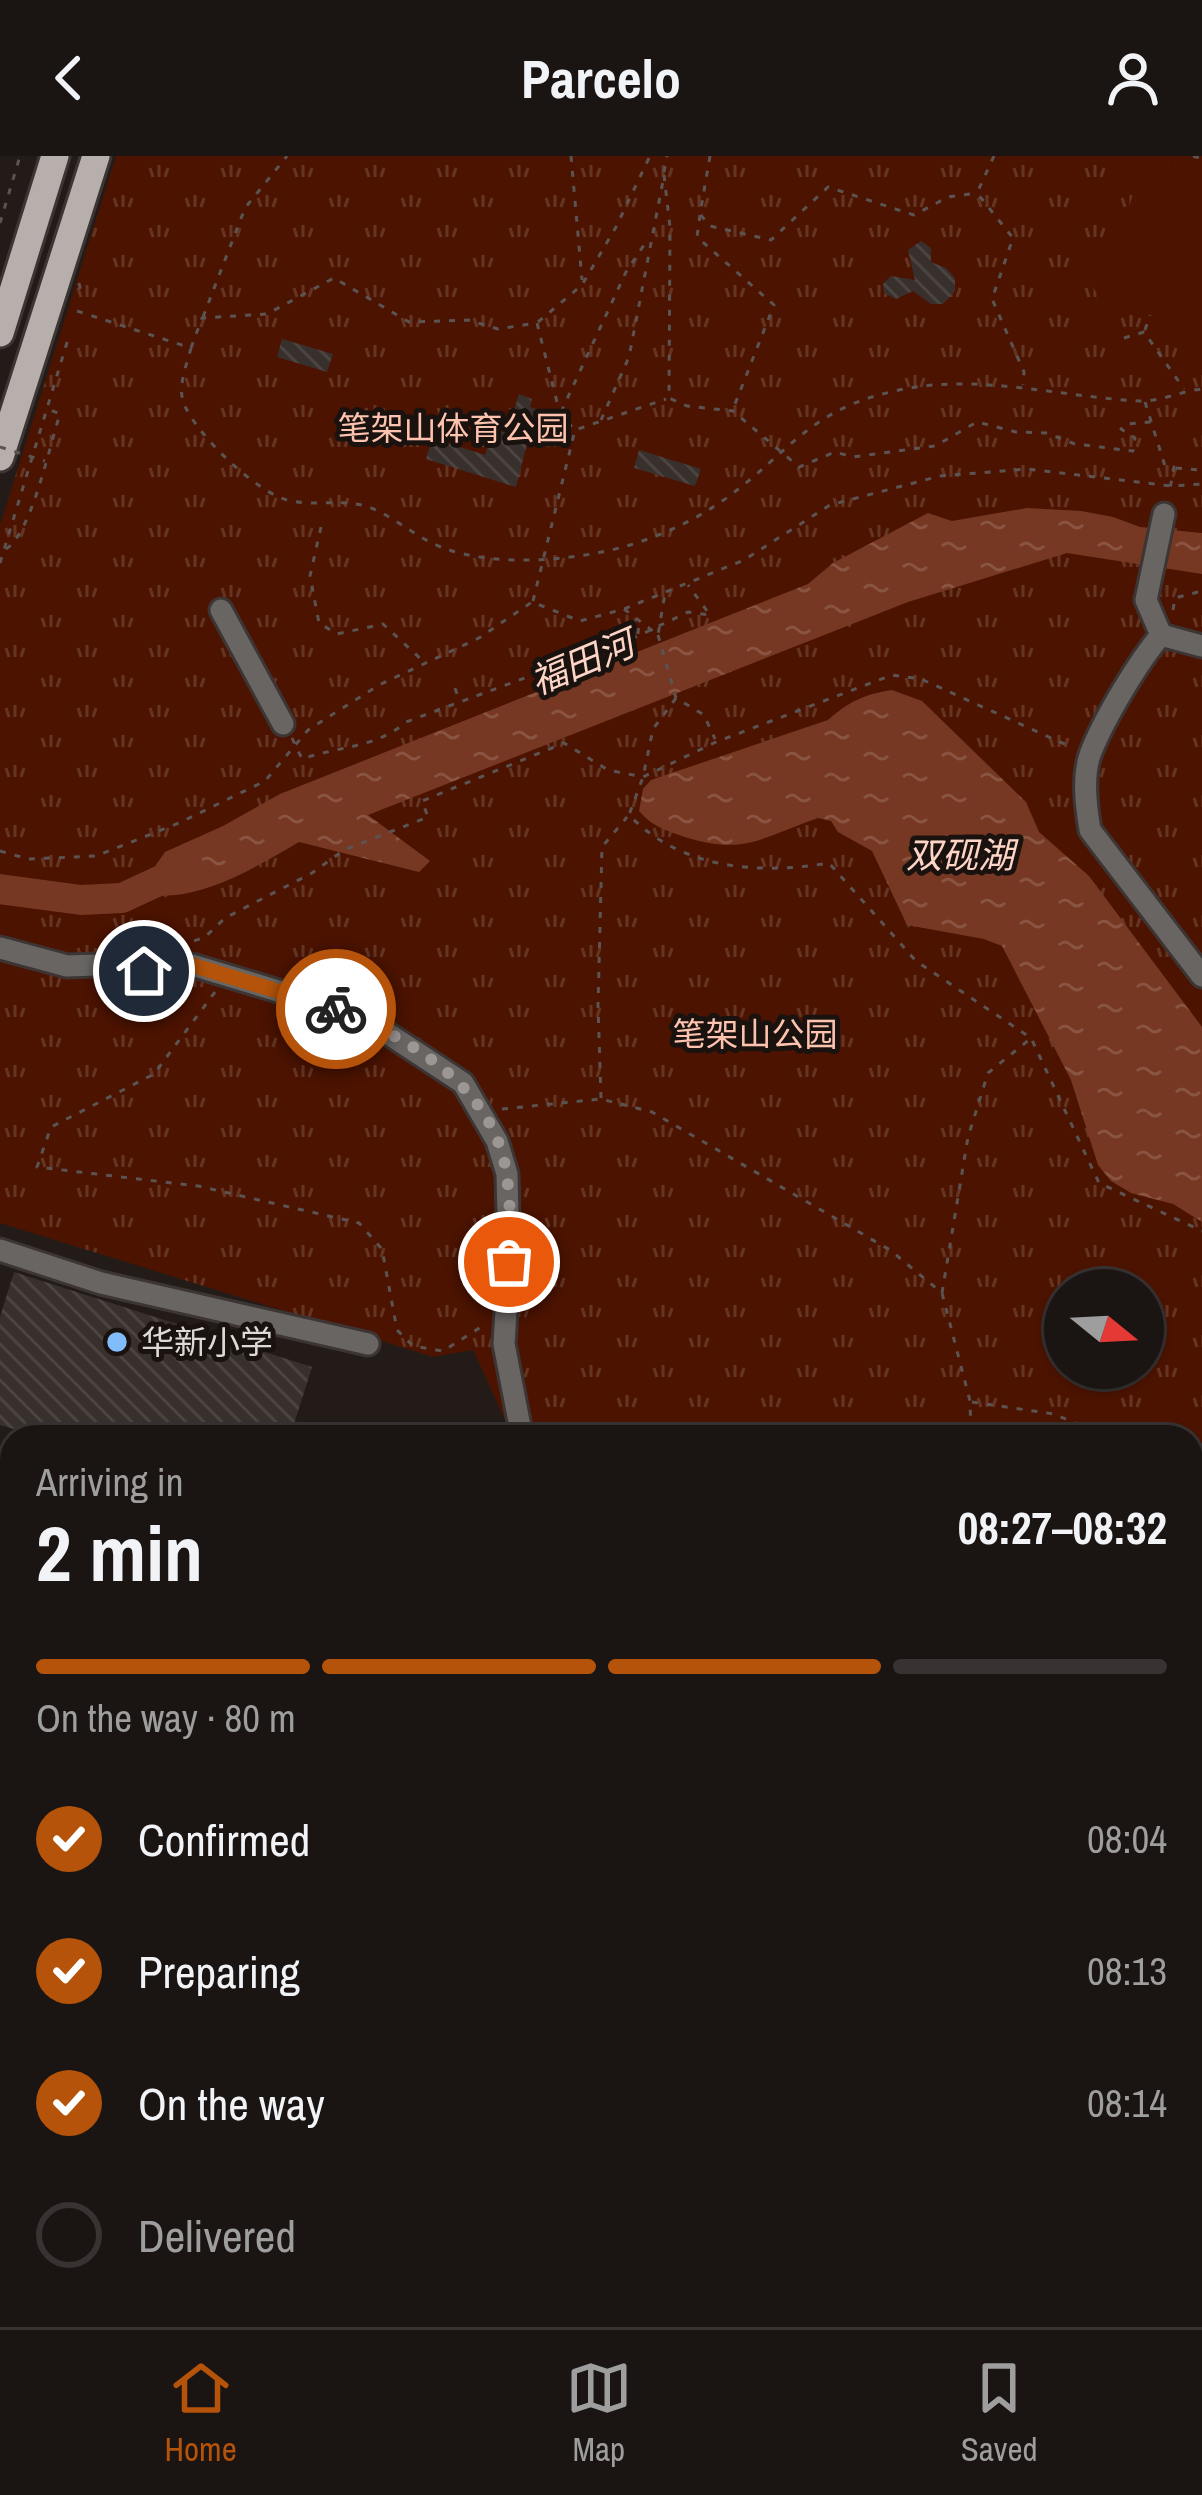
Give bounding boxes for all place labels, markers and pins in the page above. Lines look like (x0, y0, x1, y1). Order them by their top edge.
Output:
pin (93, 920, 195, 1022)
pin (458, 1211, 560, 1313)
place label: 华新小学 (141, 1320, 273, 1364)
marker: 华新小学 (104, 1329, 130, 1355)

